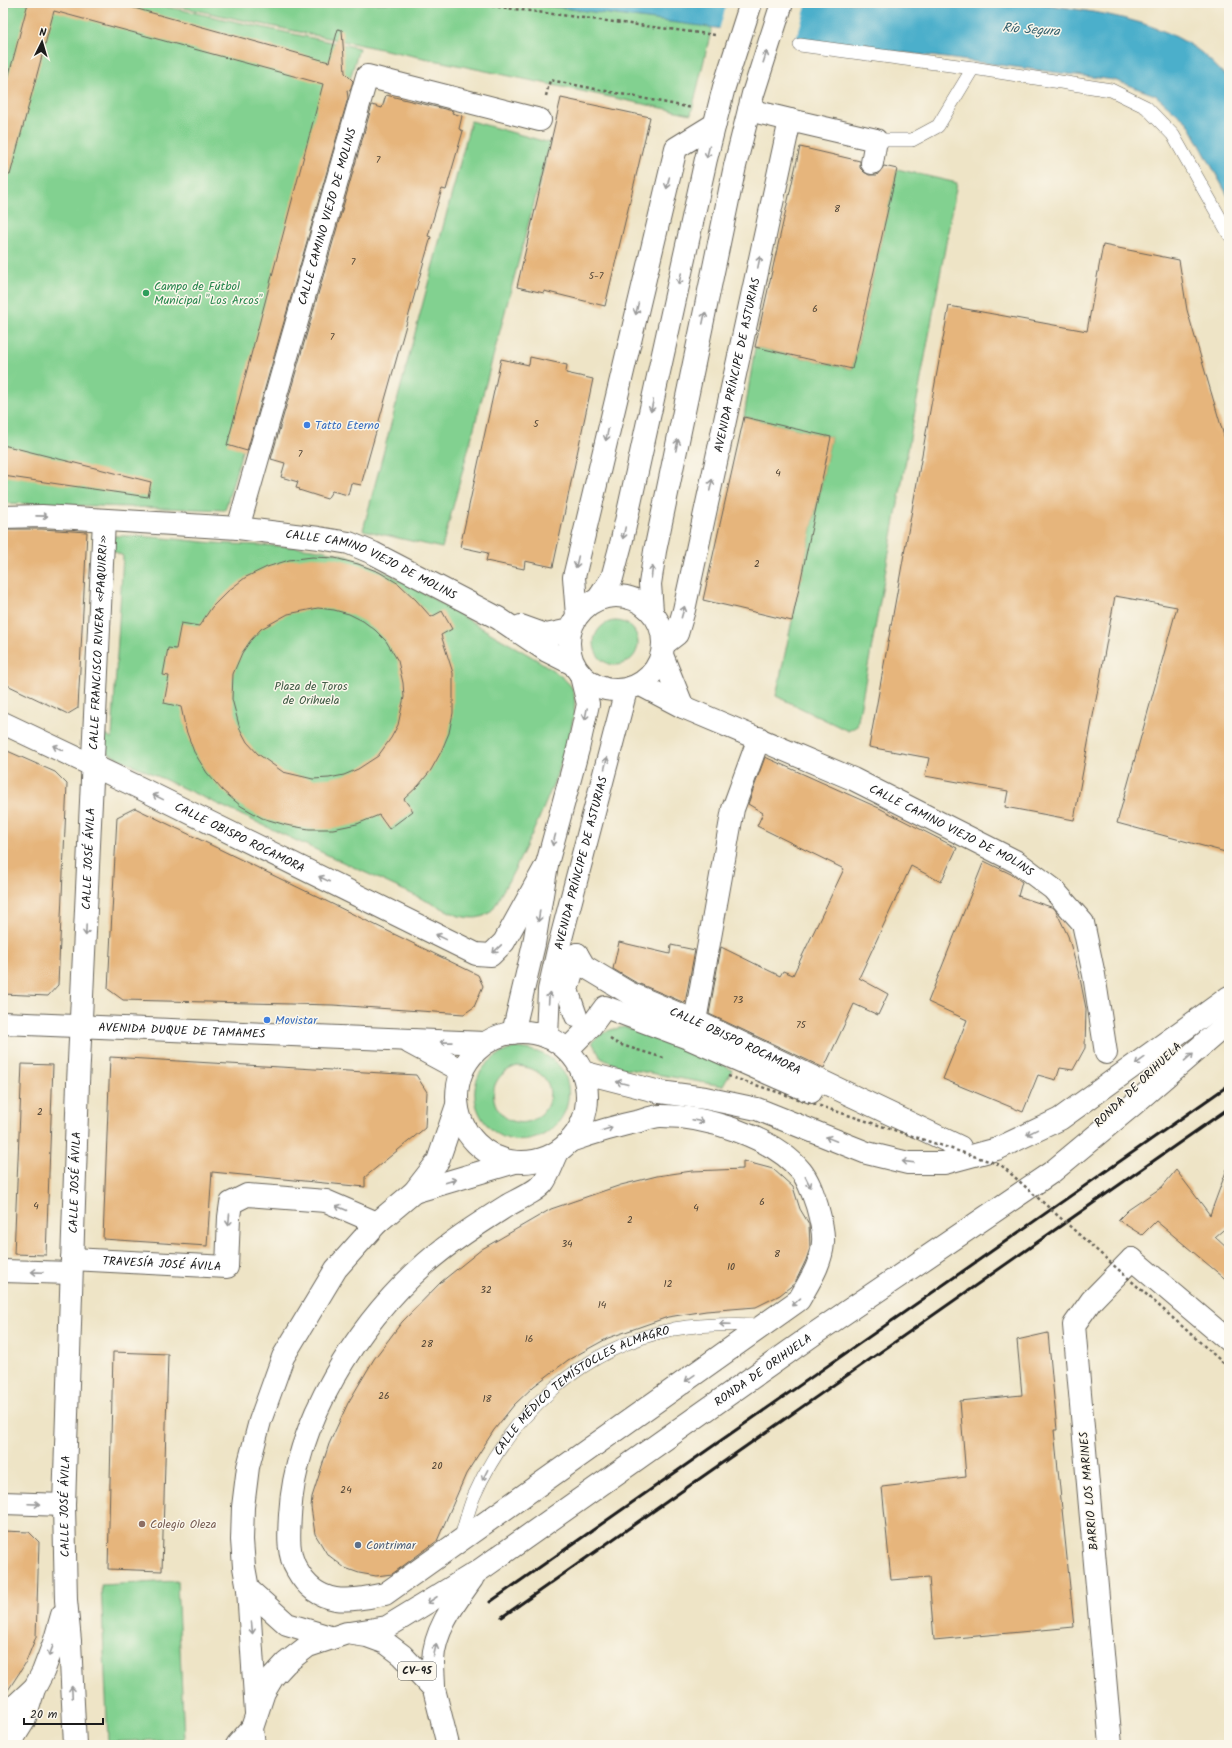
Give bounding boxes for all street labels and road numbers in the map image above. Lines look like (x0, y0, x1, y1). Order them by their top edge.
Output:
street label: CALLE CAMINO VIEJO DE MOLINS (293, 125, 361, 307)
street label: AVENIDA PRÍNCIPE DE ASTURIAS (709, 275, 765, 454)
street label: CALLE CAMINO VIEJO DE MOLINS (284, 524, 461, 605)
street label: CALLE FRANCISCO RIVERA «PAQUIRRI» (84, 534, 113, 751)
street label: AVENIDA PRÍNCIPE DE ASTURIAS (549, 774, 613, 952)
street label: CALLE CAMINO VIEJO DE MOLINS (866, 779, 1038, 881)
street label: CALLE OBISPO ROCAMORA (171, 797, 308, 878)
street label: CALLE JOSÉ ÁVILA (77, 807, 100, 910)
street label: CALLE OBISPO ROCAMORA (667, 1002, 804, 1080)
street label: AVENIDA DUQUE DE TAMAMES (98, 1017, 266, 1043)
street label: RONDA DE ORIHUELA (1090, 1038, 1186, 1132)
street label: CALLE JOSÉ ÁVILA (64, 1131, 86, 1234)
street label: TRAVESÍA JOSÉ ÁVILA (102, 1251, 222, 1276)
street label: CALLE MÉDICO TEMÍSTOCLES ALMAGRO (489, 1321, 672, 1459)
street label: RONDA DE ORIHUELA (710, 1329, 816, 1411)
street label: BARRIO LOS MARINES (1074, 1430, 1104, 1551)
street label: CALLE JOSÉ ÁVILA (54, 1455, 75, 1558)
road number: CV-95 (398, 1662, 436, 1680)

